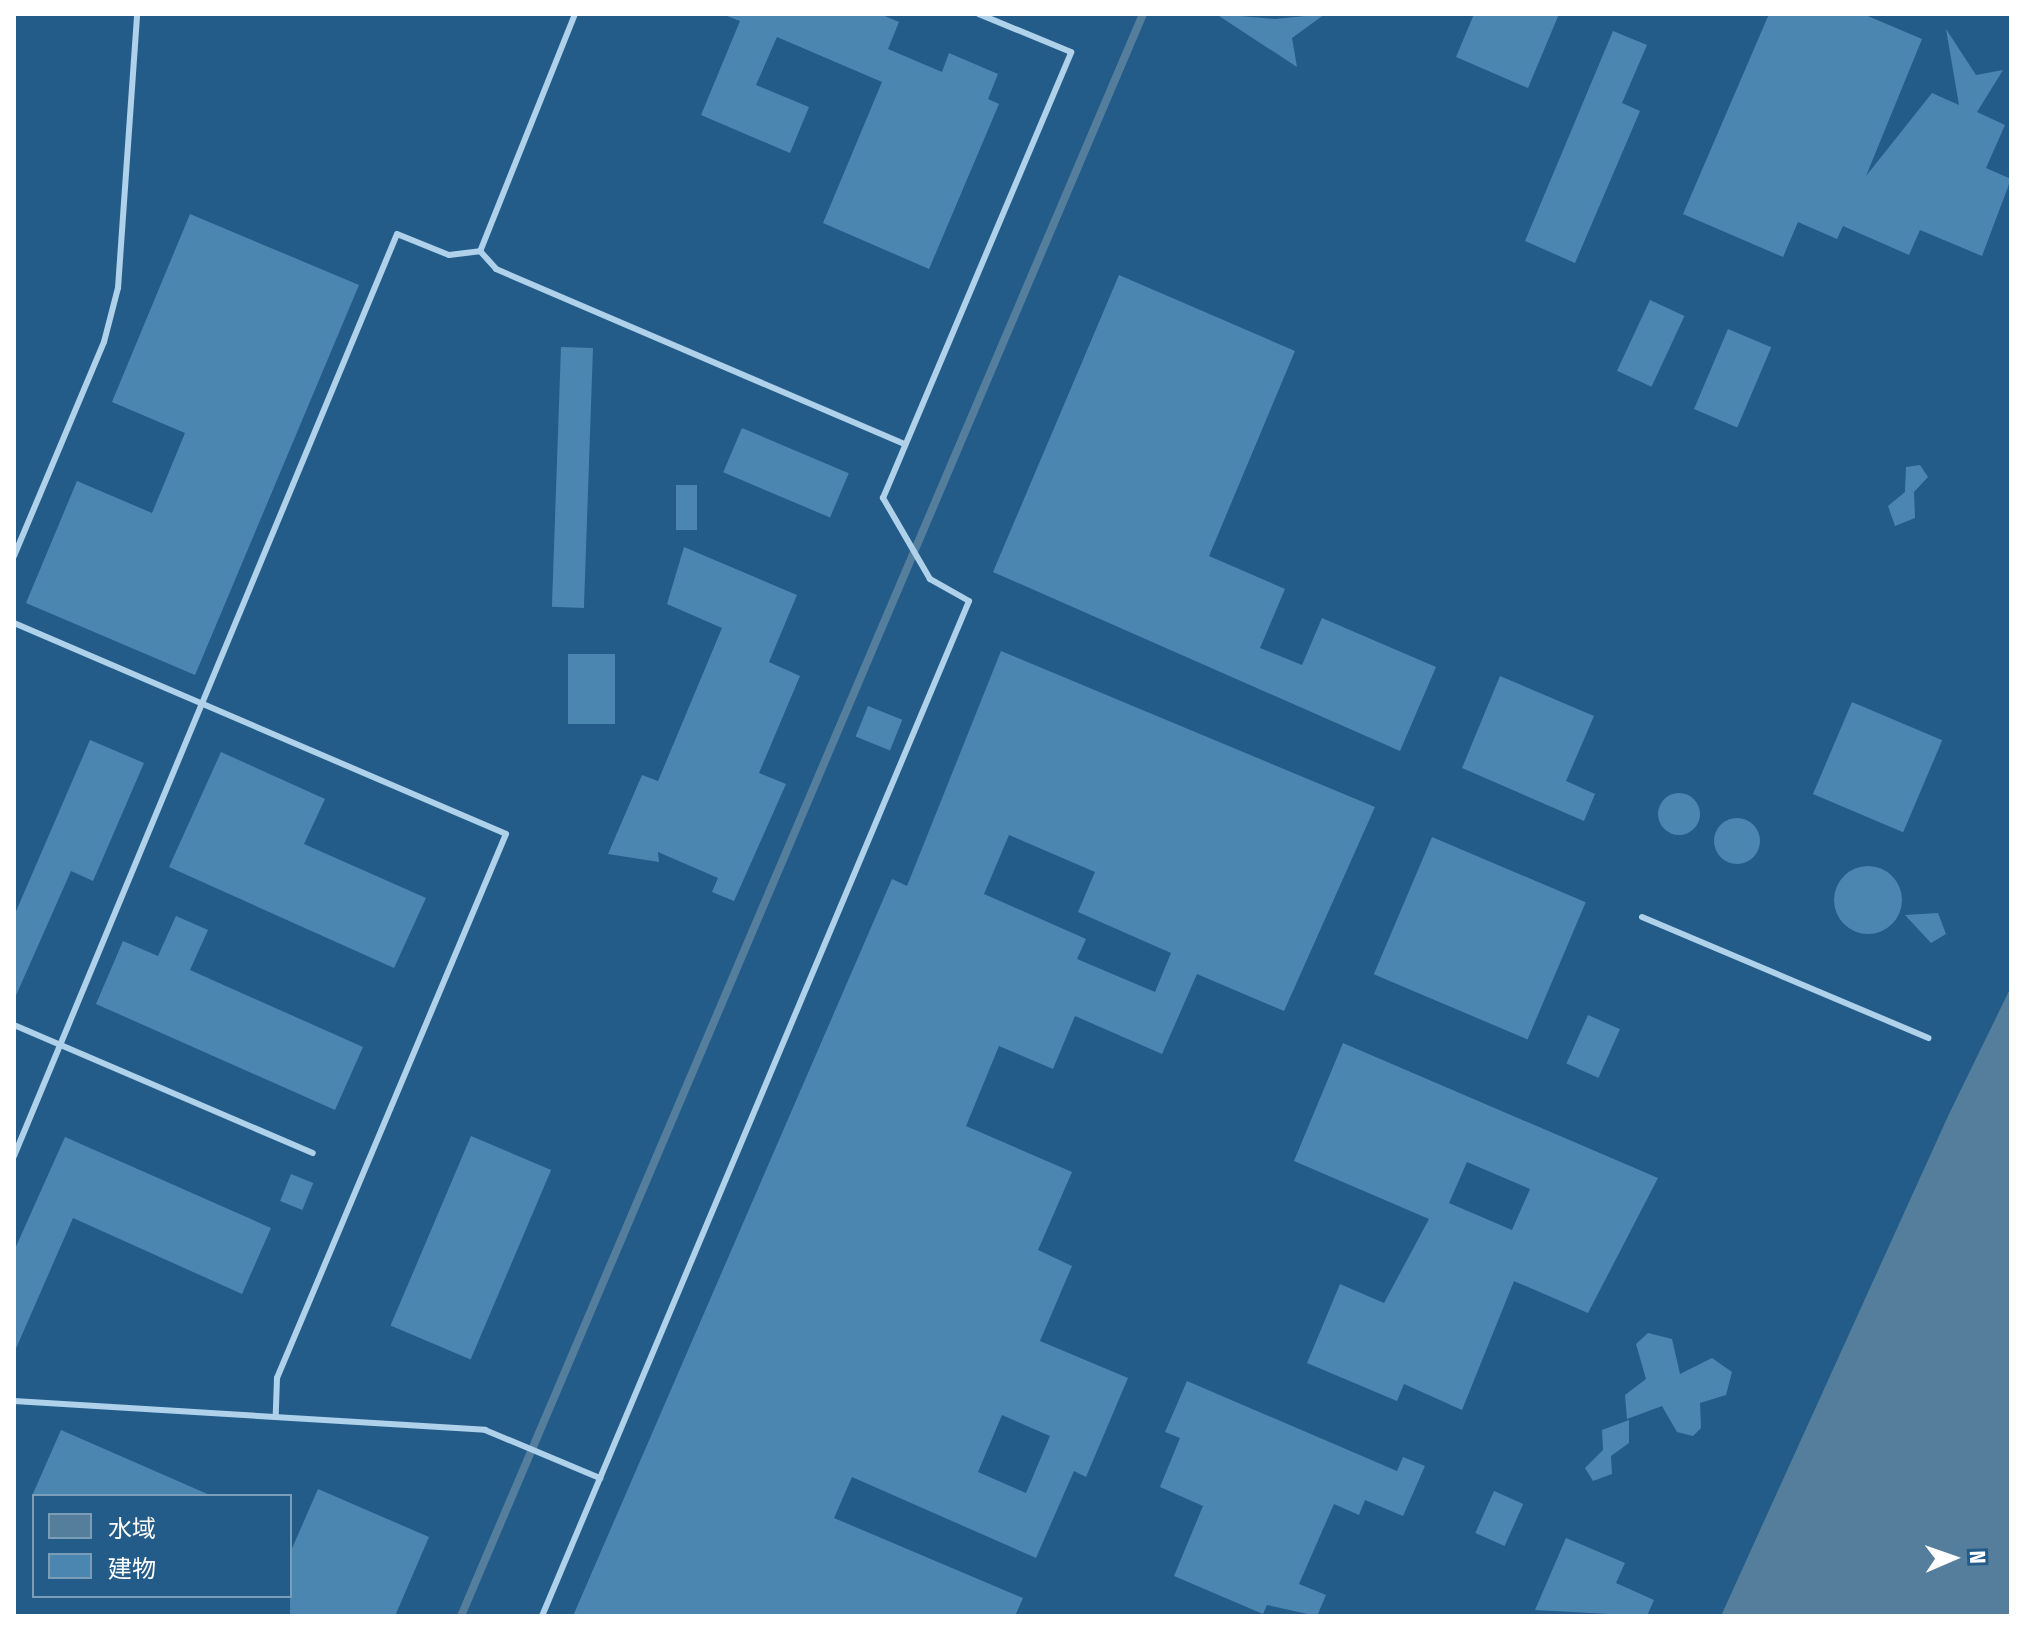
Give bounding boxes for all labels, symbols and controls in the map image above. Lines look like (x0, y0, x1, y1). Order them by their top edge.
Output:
legend (32, 1494, 292, 1598)
text: 水域 (108, 1515, 156, 1543)
north arrow (1913, 1518, 1993, 1598)
text: N (1964, 1550, 1991, 1564)
text: 建物 (108, 1555, 156, 1583)

